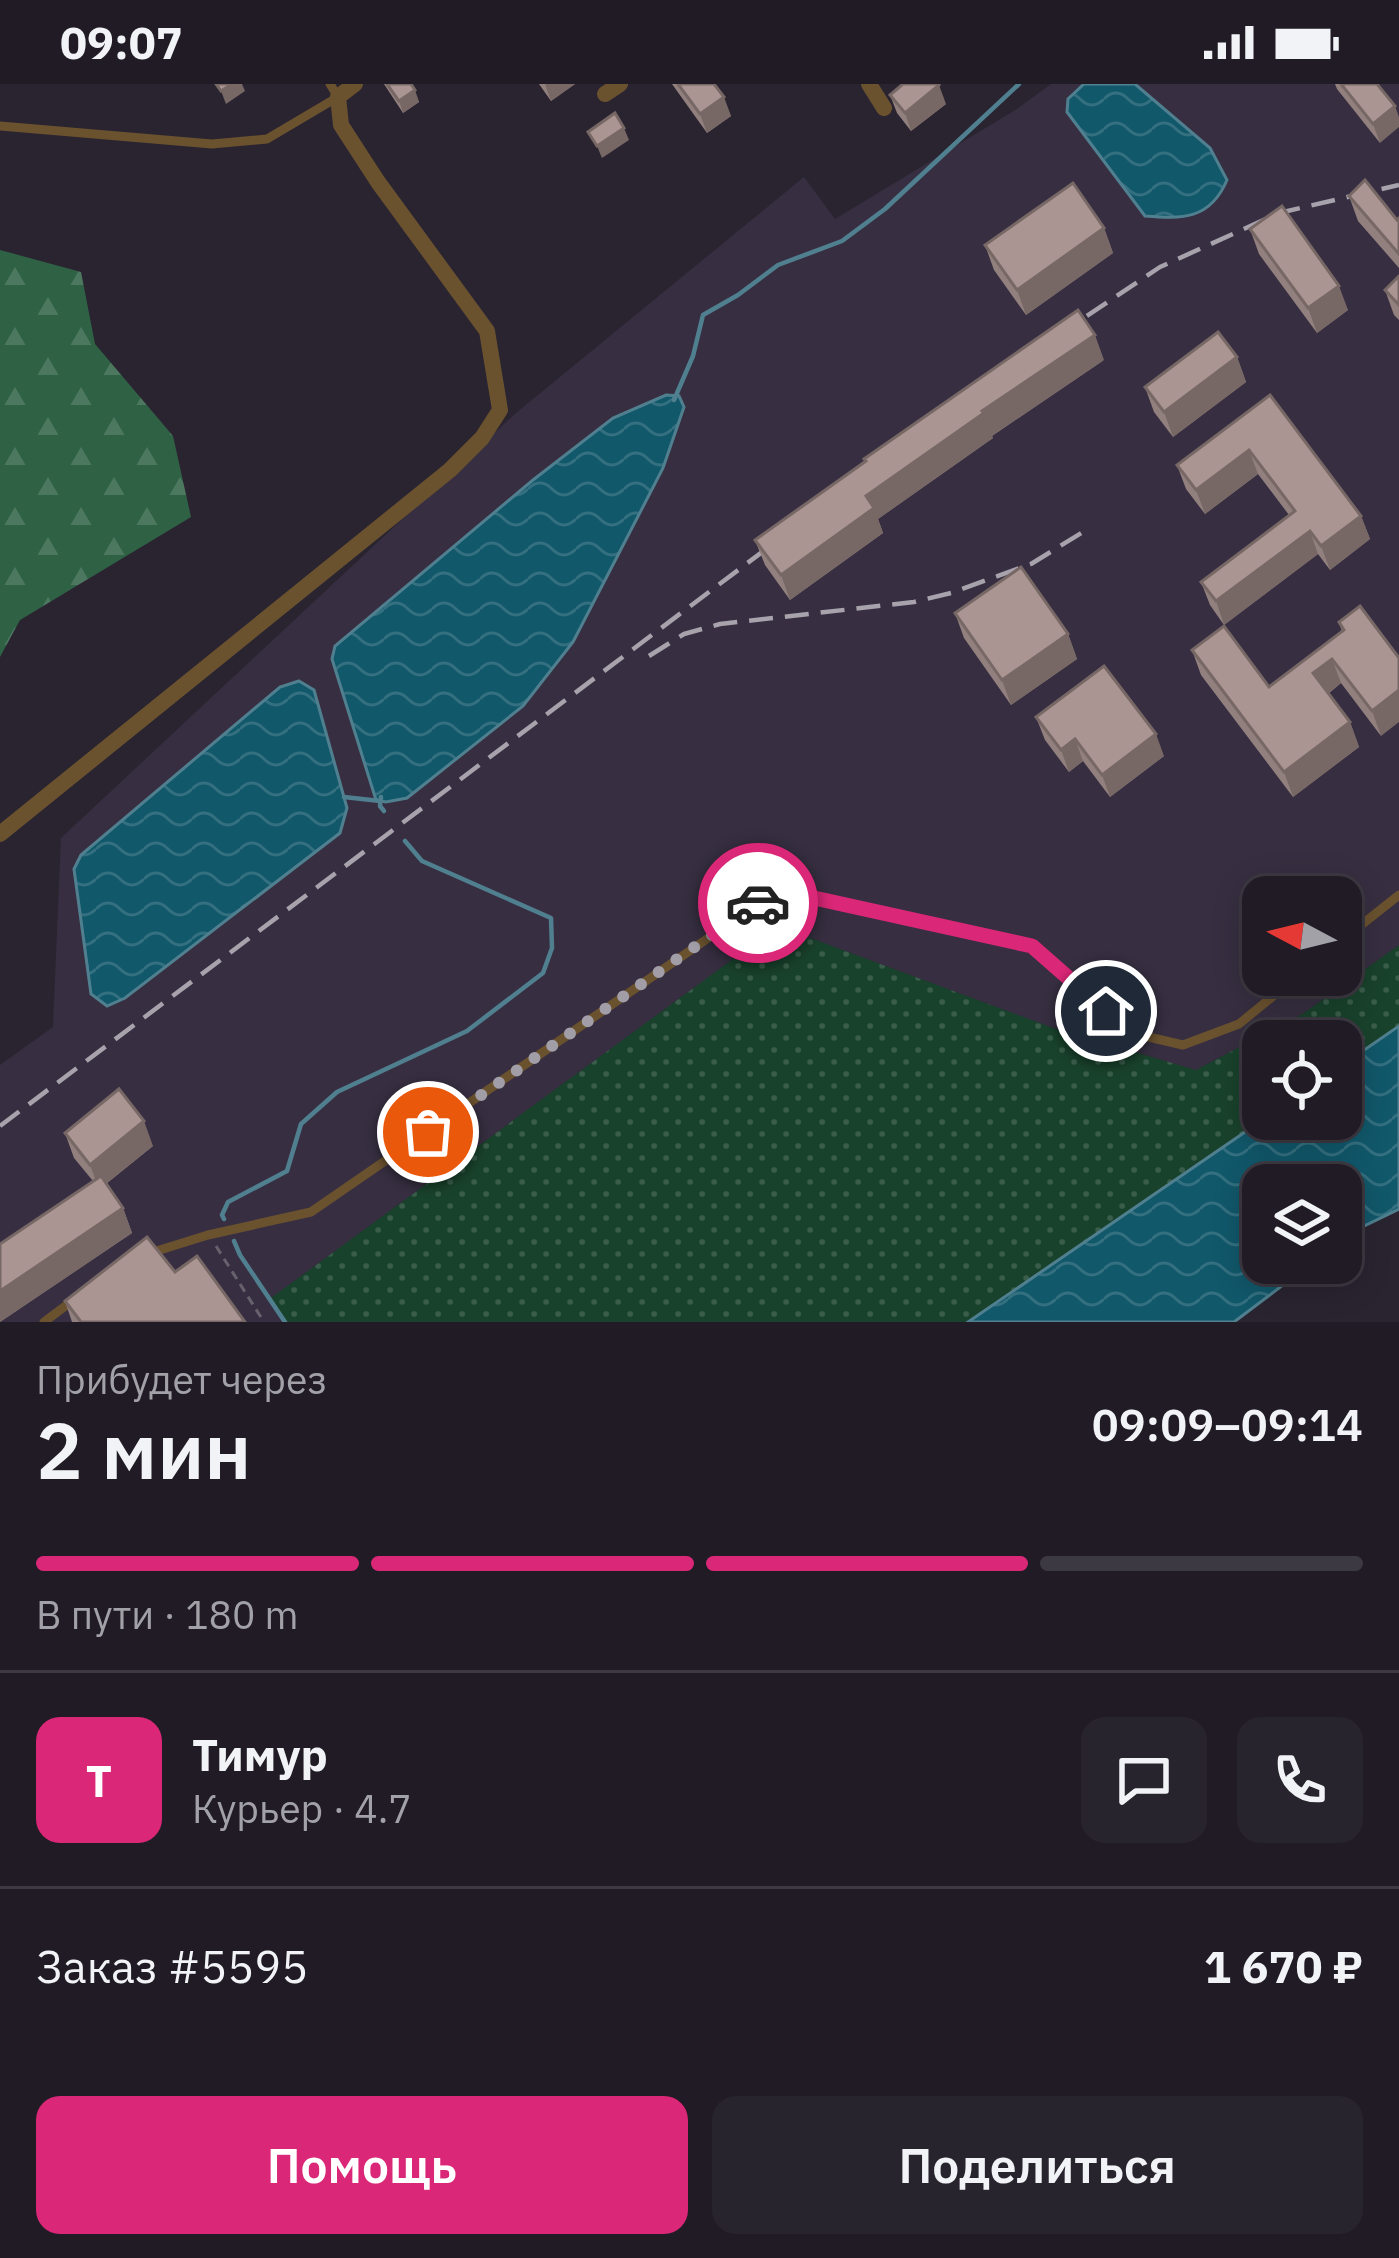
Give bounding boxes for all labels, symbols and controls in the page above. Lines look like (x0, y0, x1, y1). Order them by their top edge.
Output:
text: 09:07 (60, 13, 183, 71)
courier (698, 843, 818, 963)
icon: car (725, 870, 791, 936)
north arrow (1242, 876, 1362, 996)
map controls (1242, 876, 1362, 1284)
pin (1055, 960, 1157, 1062)
icon: home (1073, 978, 1139, 1044)
button: locate (1242, 1020, 1362, 1140)
pin (377, 1081, 479, 1183)
icon: bag (395, 1099, 461, 1165)
button: layers (1242, 1164, 1362, 1284)
text: Прибудет через (36, 1354, 327, 1405)
text: 09:09–09:14 (1092, 1395, 1363, 1453)
text: 2 мин (36, 1399, 252, 1500)
text: В пути · 180 m (36, 1589, 299, 1640)
button: chat (1081, 1717, 1207, 1843)
button: phone (1237, 1717, 1363, 1843)
text: Тимур (192, 1725, 328, 1783)
text: Т (86, 1751, 112, 1809)
text: Курьер · 4.7 (192, 1783, 412, 1834)
text: Заказ #5595 (36, 1937, 308, 1995)
text: 1 670 ₽ (1204, 1937, 1363, 1995)
button: Помощь (36, 2096, 688, 2234)
button: Поделиться (712, 2096, 1363, 2234)

